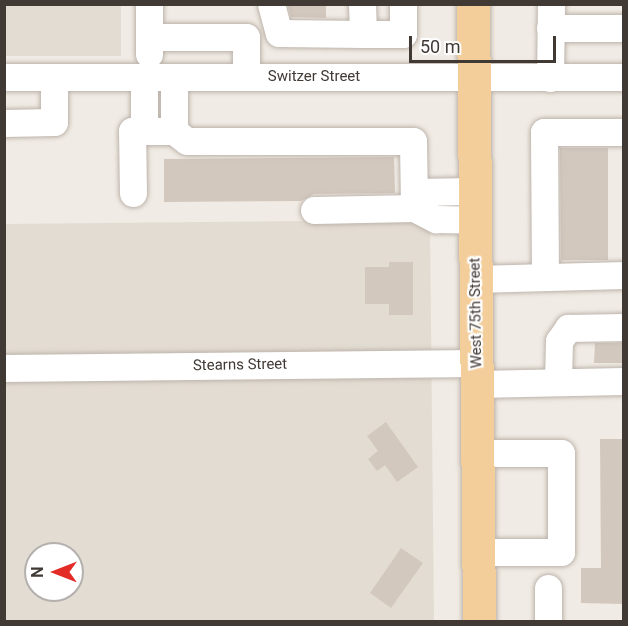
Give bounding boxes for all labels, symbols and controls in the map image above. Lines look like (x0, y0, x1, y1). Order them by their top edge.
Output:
scale bar (412, 24, 559, 62)
text: 50 m (420, 36, 460, 57)
street label: Switzer Street (268, 68, 360, 86)
street label: West 75th Street (466, 257, 486, 369)
street label: Stearns Street (193, 355, 287, 375)
north arrow (24, 542, 84, 602)
text: N (28, 566, 47, 578)

